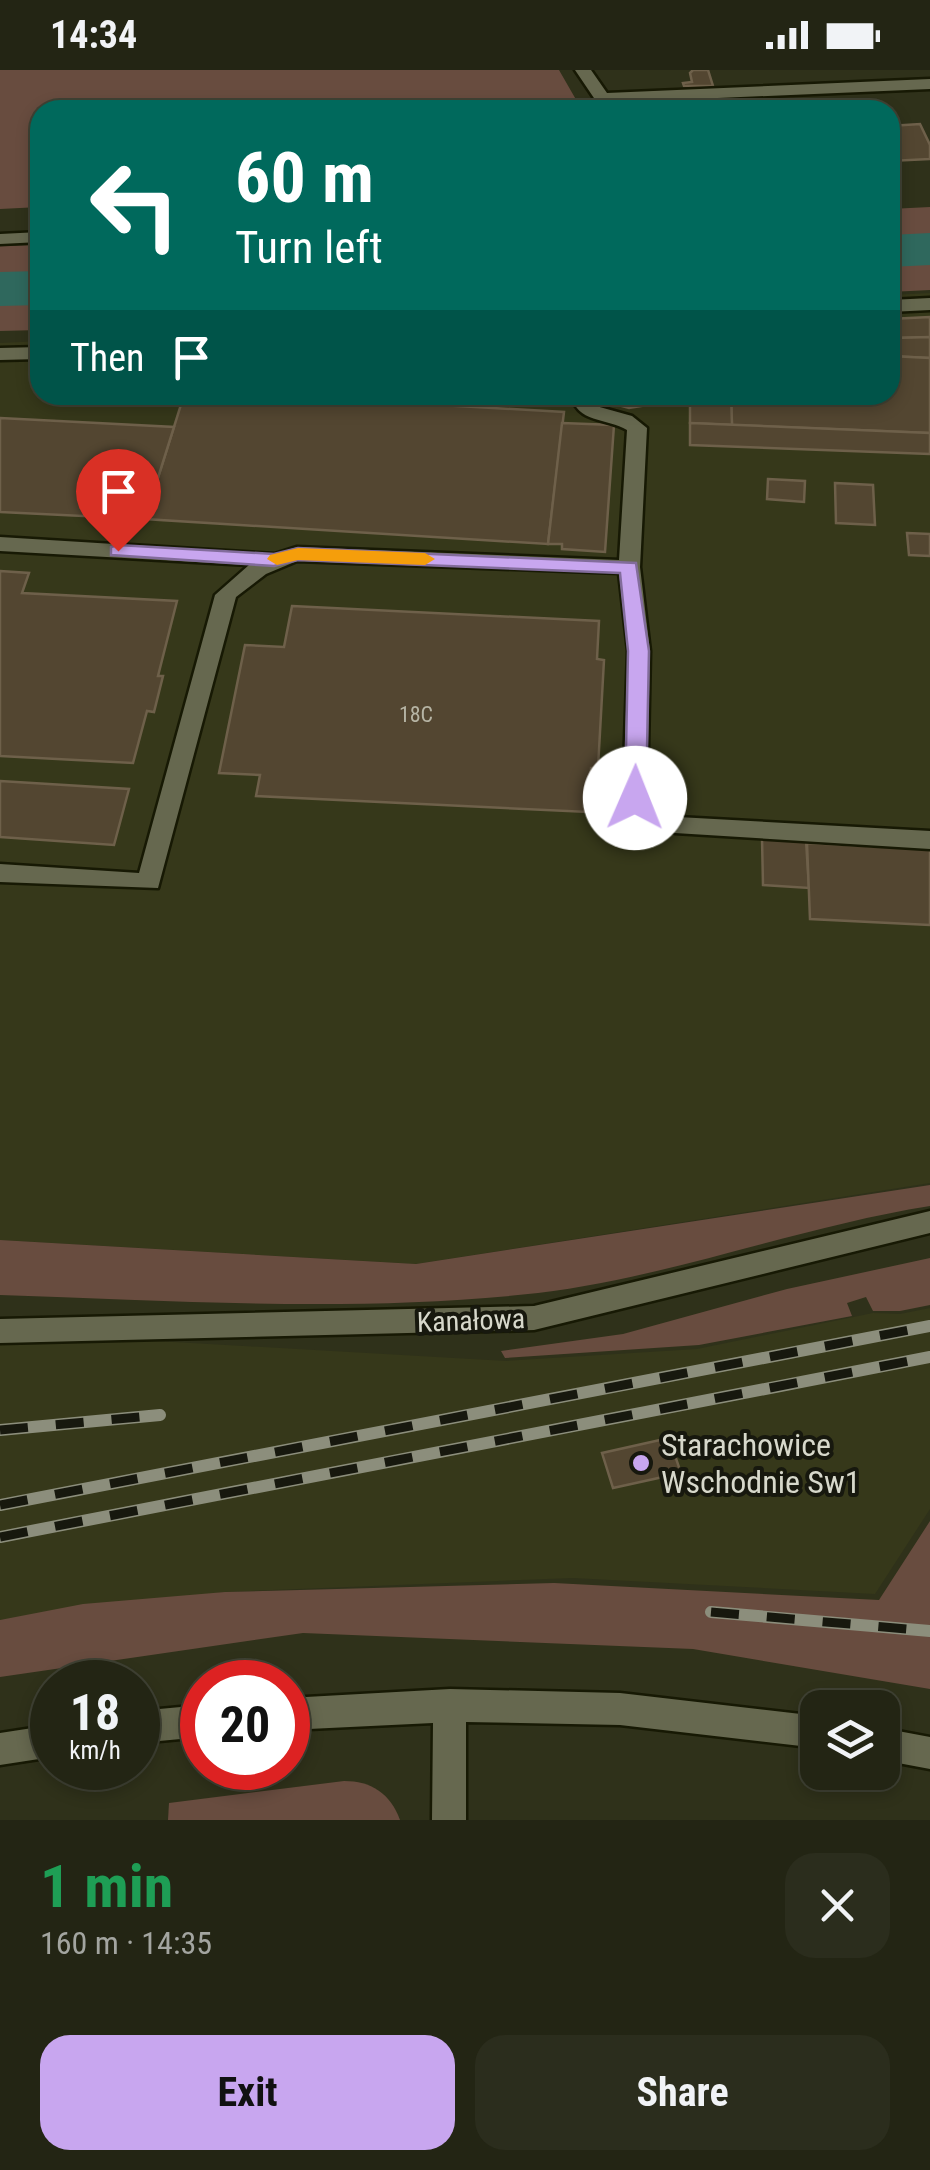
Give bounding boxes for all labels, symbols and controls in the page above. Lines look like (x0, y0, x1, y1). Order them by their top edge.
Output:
text: 14:34 (50, 13, 137, 57)
text: 60 m (235, 137, 374, 219)
icon: left (70, 140, 200, 270)
text: Turn left (235, 221, 383, 274)
icon: arrive (164, 330, 219, 385)
text: Then (70, 336, 144, 380)
pin (76, 449, 161, 552)
icon: arrive (91, 464, 146, 519)
house number: 18C (399, 702, 433, 727)
position arrow (583, 746, 687, 850)
street label: Kanałowa (416, 1302, 526, 1339)
place label: Starachowice Wschodnie Sw1 (661, 1426, 861, 1501)
marker: Starachowice Wschodnie Sw1 (630, 1452, 652, 1474)
speed limit sign: 20 (180, 1660, 310, 1790)
text: 18 (70, 1684, 120, 1742)
map controls (800, 1690, 900, 1790)
button: layers (800, 1690, 900, 1790)
text: km/h (69, 1736, 121, 1765)
text: 1 min (40, 1851, 173, 1922)
button: close (785, 1853, 890, 1958)
text: 160 m · 14:35 (40, 1924, 212, 1962)
button: Exit (40, 2035, 455, 2150)
button: Share (475, 2035, 890, 2150)

